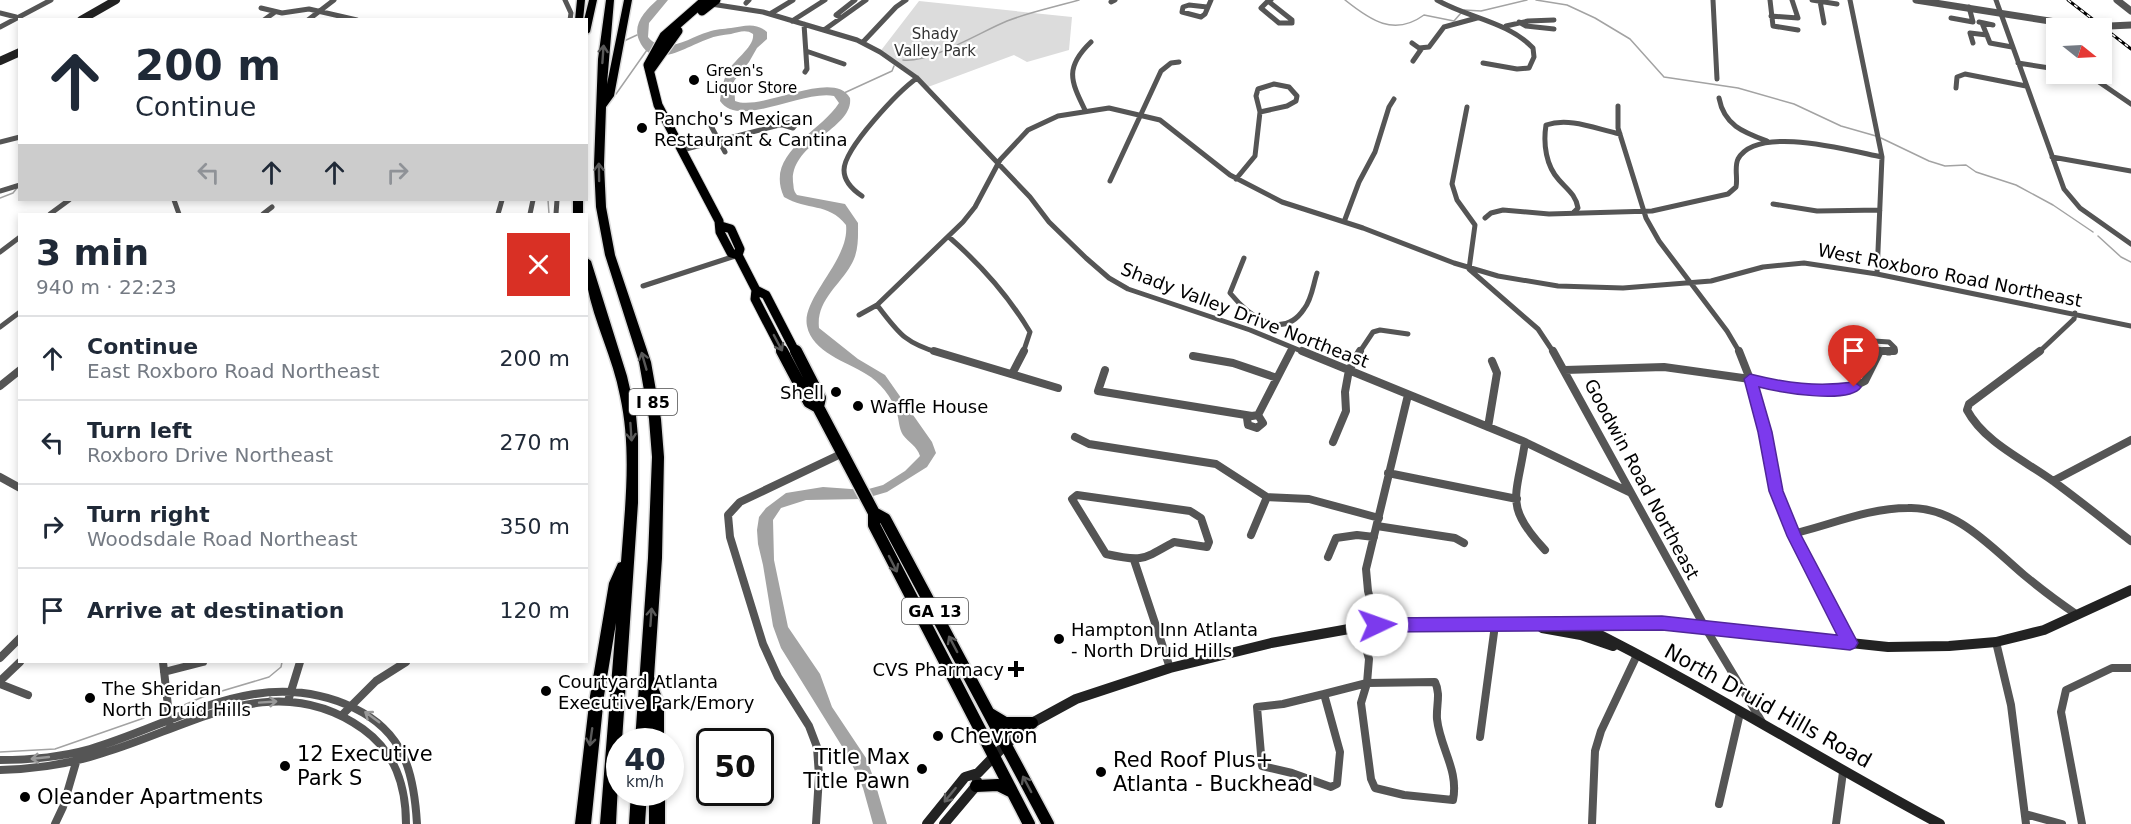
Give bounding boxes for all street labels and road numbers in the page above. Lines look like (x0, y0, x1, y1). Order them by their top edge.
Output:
street label: West Roxboro Road Northeast (1816, 239, 2084, 311)
street label: Shady Valley Drive Northeast (1118, 258, 1372, 372)
street label: Goodwin Road Northeast (1580, 375, 1704, 583)
road number: I 85 (629, 389, 677, 415)
road number: GA 13 (902, 598, 968, 624)
street label: North Druid Hills Road (1660, 639, 1876, 773)

